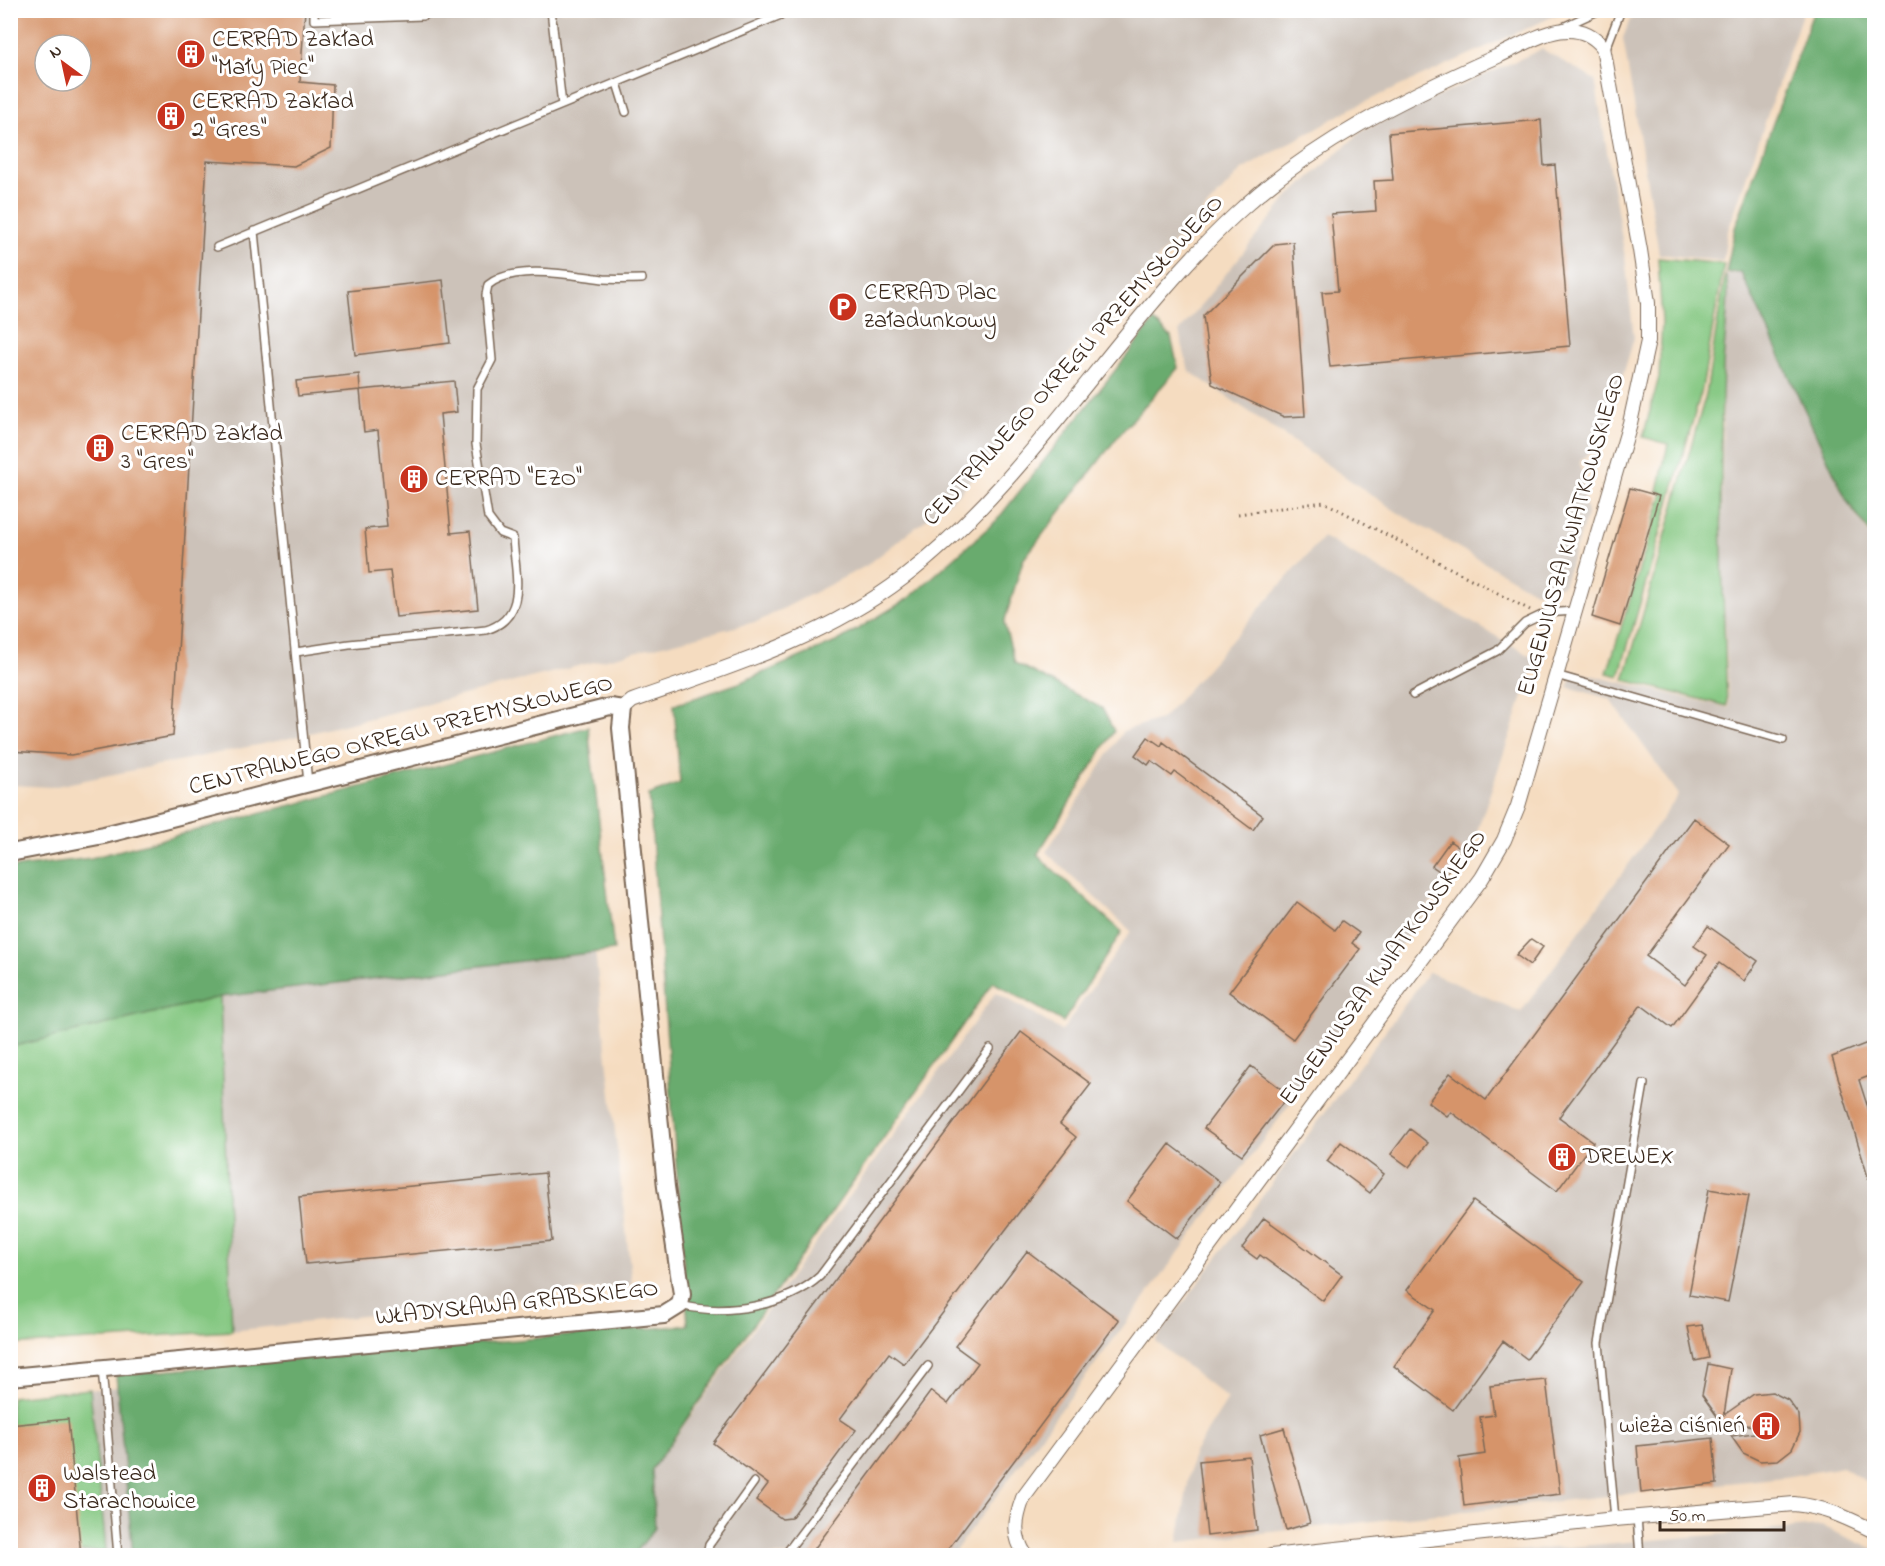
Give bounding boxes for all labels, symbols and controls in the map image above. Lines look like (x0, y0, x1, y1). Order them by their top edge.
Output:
place label: CERRAD Zakład "Mały Piec" (212, 23, 374, 87)
north arrow (33, 33, 93, 93)
building icon: CERRAD Zakład "Mały Piec" (175, 38, 207, 70)
text: N (45, 39, 67, 65)
place label: CERRAD Zakład 2 "Gres" (192, 85, 354, 148)
building icon: CERRAD Zakład 2 "Gres" (155, 100, 187, 132)
street label: CENTRALNEGO OKRĘGU PRZEMYSŁOWEGO (915, 187, 1233, 535)
place label: CERRAD Plac załadunkowy (864, 276, 997, 340)
parking icon: CERRAD Plac załadunkowy (827, 291, 859, 323)
street label: EUGENIUSZA KWIATKOWSKIEGO (1509, 370, 1635, 700)
place label: CERRAD Zakład 3 "Gres" (121, 417, 283, 480)
building icon: CERRAD Zakład 3 "Gres" (84, 432, 116, 464)
place label: CERRAD "EZO" (435, 462, 582, 497)
building icon: CERRAD "EZO" (398, 463, 430, 495)
street label: CENTRALNEGO OKRĘGU PRZEMYSŁOWEGO (185, 666, 617, 806)
street label: EUGENIUSZA KWIATKOWSKIEGO (1272, 823, 1496, 1113)
place label: DREWEX (1582, 1140, 1674, 1175)
building icon: DREWEX (1546, 1141, 1578, 1173)
street label: WŁADYSŁAWA GRABSKIEGO (374, 1272, 660, 1336)
place label: wieża ciśnień (1619, 1409, 1745, 1444)
building icon: wieża ciśnień (1750, 1410, 1782, 1442)
place label: Walstead Starachowice (63, 1457, 196, 1520)
building icon: Walstead Starachowice (26, 1472, 58, 1504)
scale bar (1660, 1494, 1784, 1532)
text: 50 m (1669, 1504, 1706, 1530)

